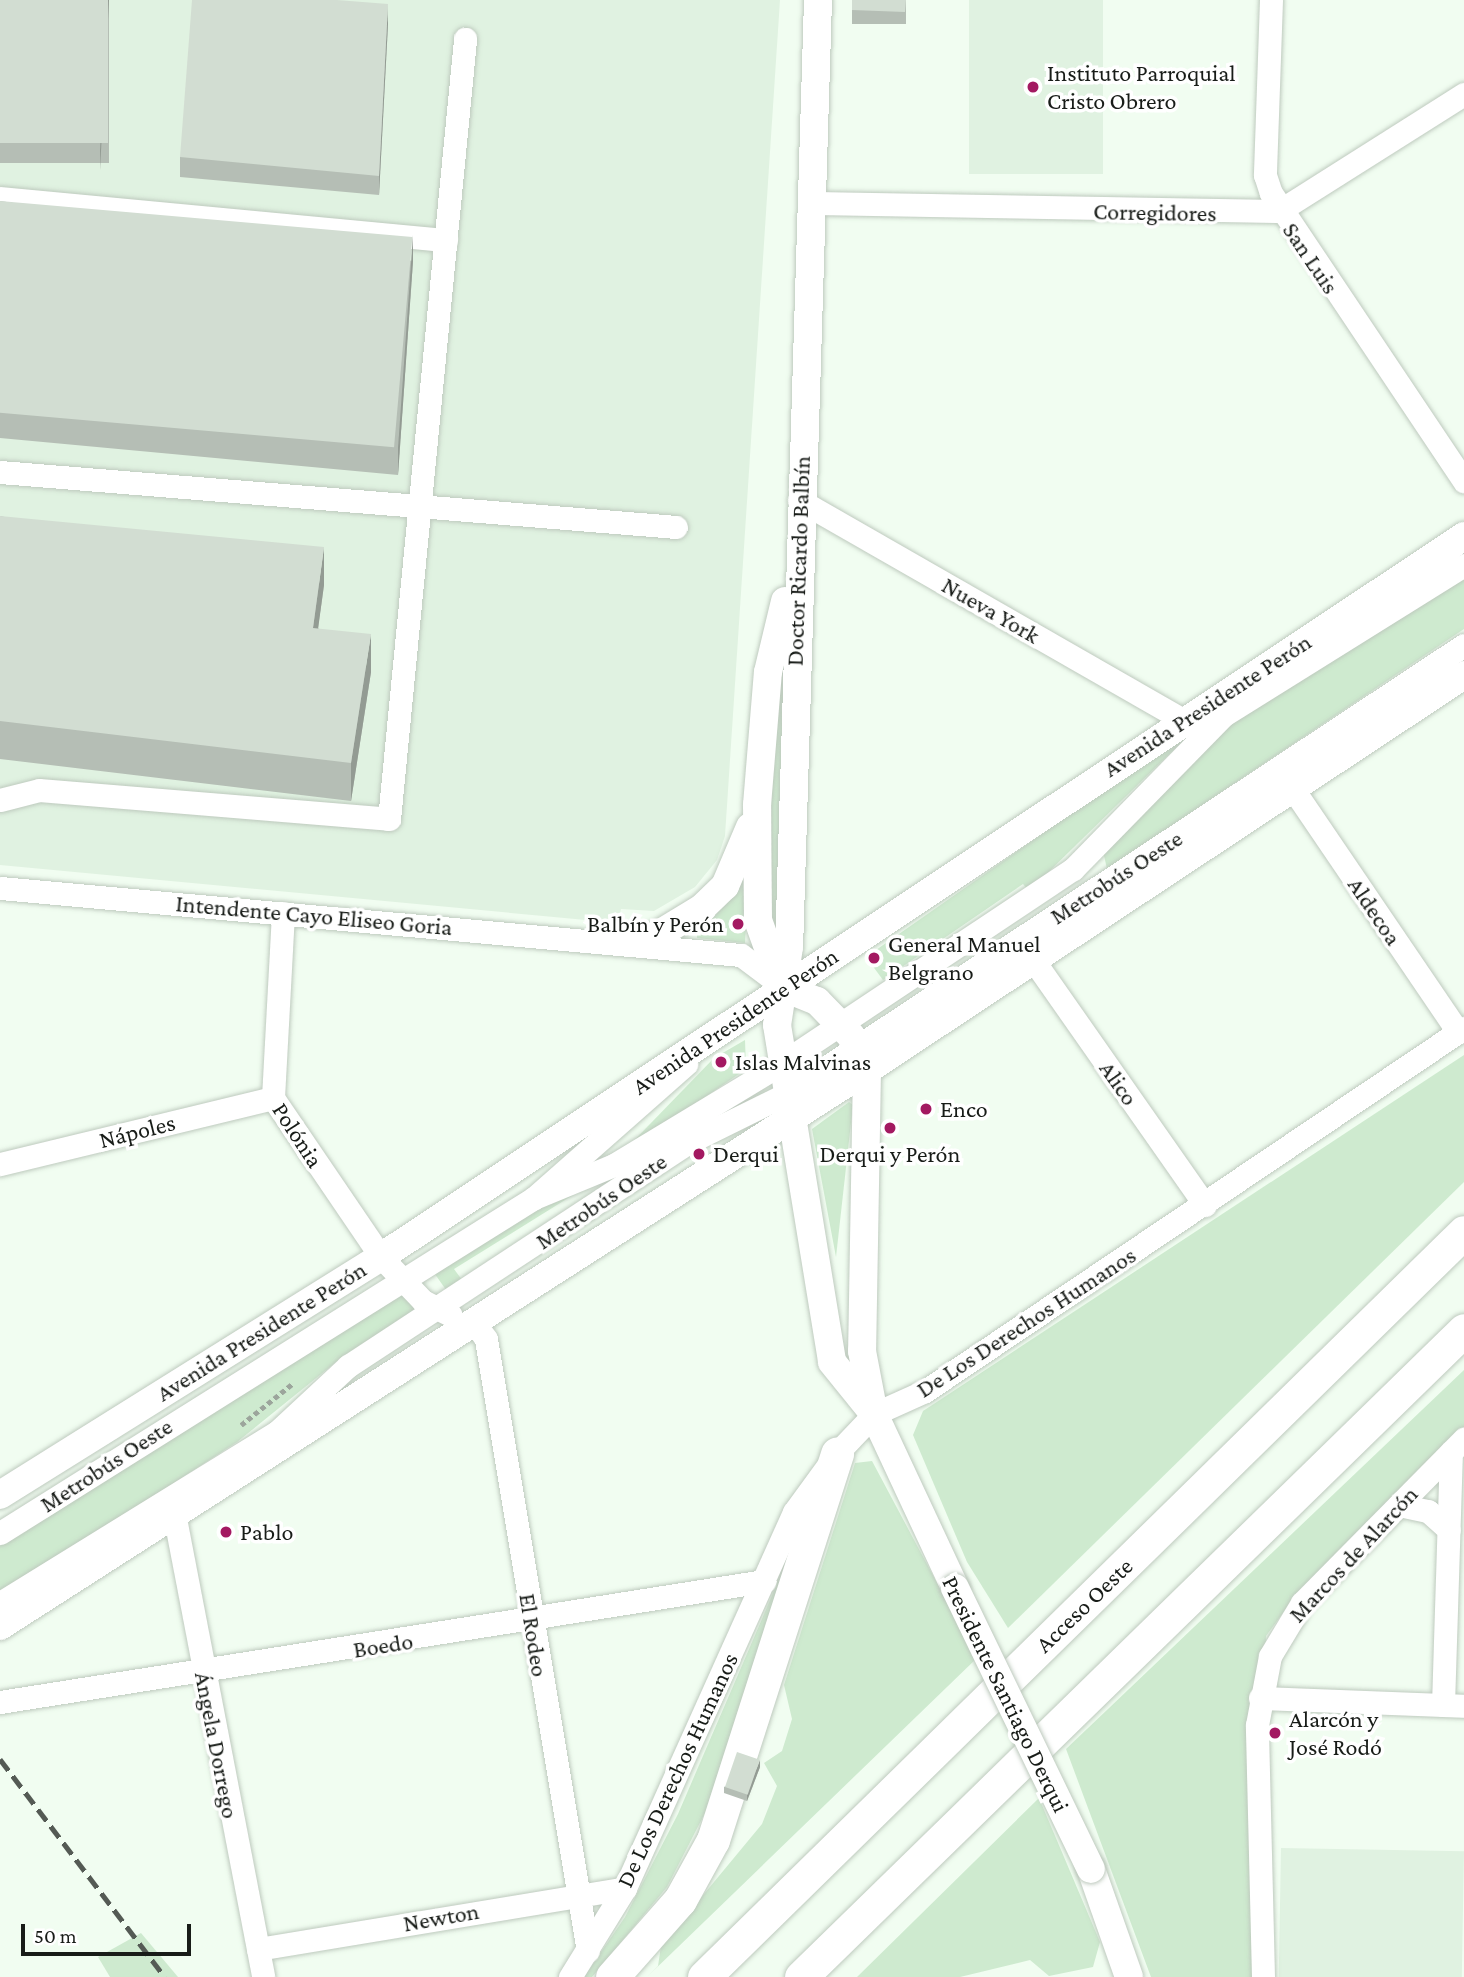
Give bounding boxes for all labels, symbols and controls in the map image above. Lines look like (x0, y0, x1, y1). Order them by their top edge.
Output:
place label: Instituto Parroquial Cristo Obrero (1047, 59, 1236, 115)
marker: Instituto Parroquial Cristo Obrero (1025, 79, 1041, 95)
street label: Corregidores (1093, 197, 1217, 227)
street label: San Luis (1277, 217, 1345, 299)
street label: Doctor Ricardo Balbín (780, 455, 816, 667)
street label: Nueva York (937, 570, 1045, 650)
street label: Avenida Presidente Perón (1098, 627, 1316, 783)
street label: Metrobús Oeste (1045, 824, 1187, 930)
street label: Aldecoa (1342, 871, 1408, 951)
street label: Intendente Cayo Eliseo Goria (174, 889, 454, 941)
place label: Balbín y Perón (587, 910, 724, 938)
marker: Balbín y Perón (730, 916, 746, 932)
place label: General Manuel Belgrano (888, 930, 1041, 986)
street label: Avenida Presidente Perón (627, 941, 843, 1101)
marker: General Manuel Belgrano (866, 950, 882, 966)
place label: Islas Malvinas (735, 1048, 871, 1076)
marker: Islas Malvinas (713, 1054, 729, 1070)
street label: Alico (1093, 1055, 1145, 1111)
place label: Enco (940, 1095, 988, 1123)
street label: Polónia (266, 1097, 330, 1173)
marker: Enco (918, 1101, 934, 1117)
street label: Nápoles (96, 1108, 178, 1154)
marker: Derqui y Perón (882, 1120, 898, 1136)
place label: Derqui (713, 1140, 779, 1168)
place label: Derqui y Perón (820, 1140, 960, 1168)
marker: Derqui (691, 1146, 707, 1162)
street label: Metrobús Oeste (530, 1147, 672, 1255)
street label: De Los Derechos Humanos (911, 1240, 1141, 1404)
street label: Avenida Presidente Perón (151, 1255, 371, 1407)
street label: Metrobús Oeste (35, 1412, 177, 1518)
street label: Marcos de Alarcón (1282, 1480, 1424, 1628)
place label: Pablo (240, 1518, 293, 1546)
marker: Pablo (218, 1524, 234, 1540)
street label: Acceso Oeste (1029, 1552, 1139, 1658)
street label: Presidente Santiago Derqui (936, 1571, 1076, 1817)
street label: El Rodeo (513, 1591, 555, 1679)
street label: Boedo (351, 1626, 415, 1664)
street label: De Los Derechos Humanos (610, 1648, 744, 1892)
street label: Ángela Dorrego (189, 1669, 245, 1821)
place label: Alarcón y José Rodó (1289, 1705, 1382, 1761)
marker: Alarcón y José Rodó (1267, 1725, 1283, 1741)
street label: Newton (401, 1896, 481, 1938)
scale bar (24, 1910, 194, 1954)
text: 50 m (34, 1924, 77, 1948)

